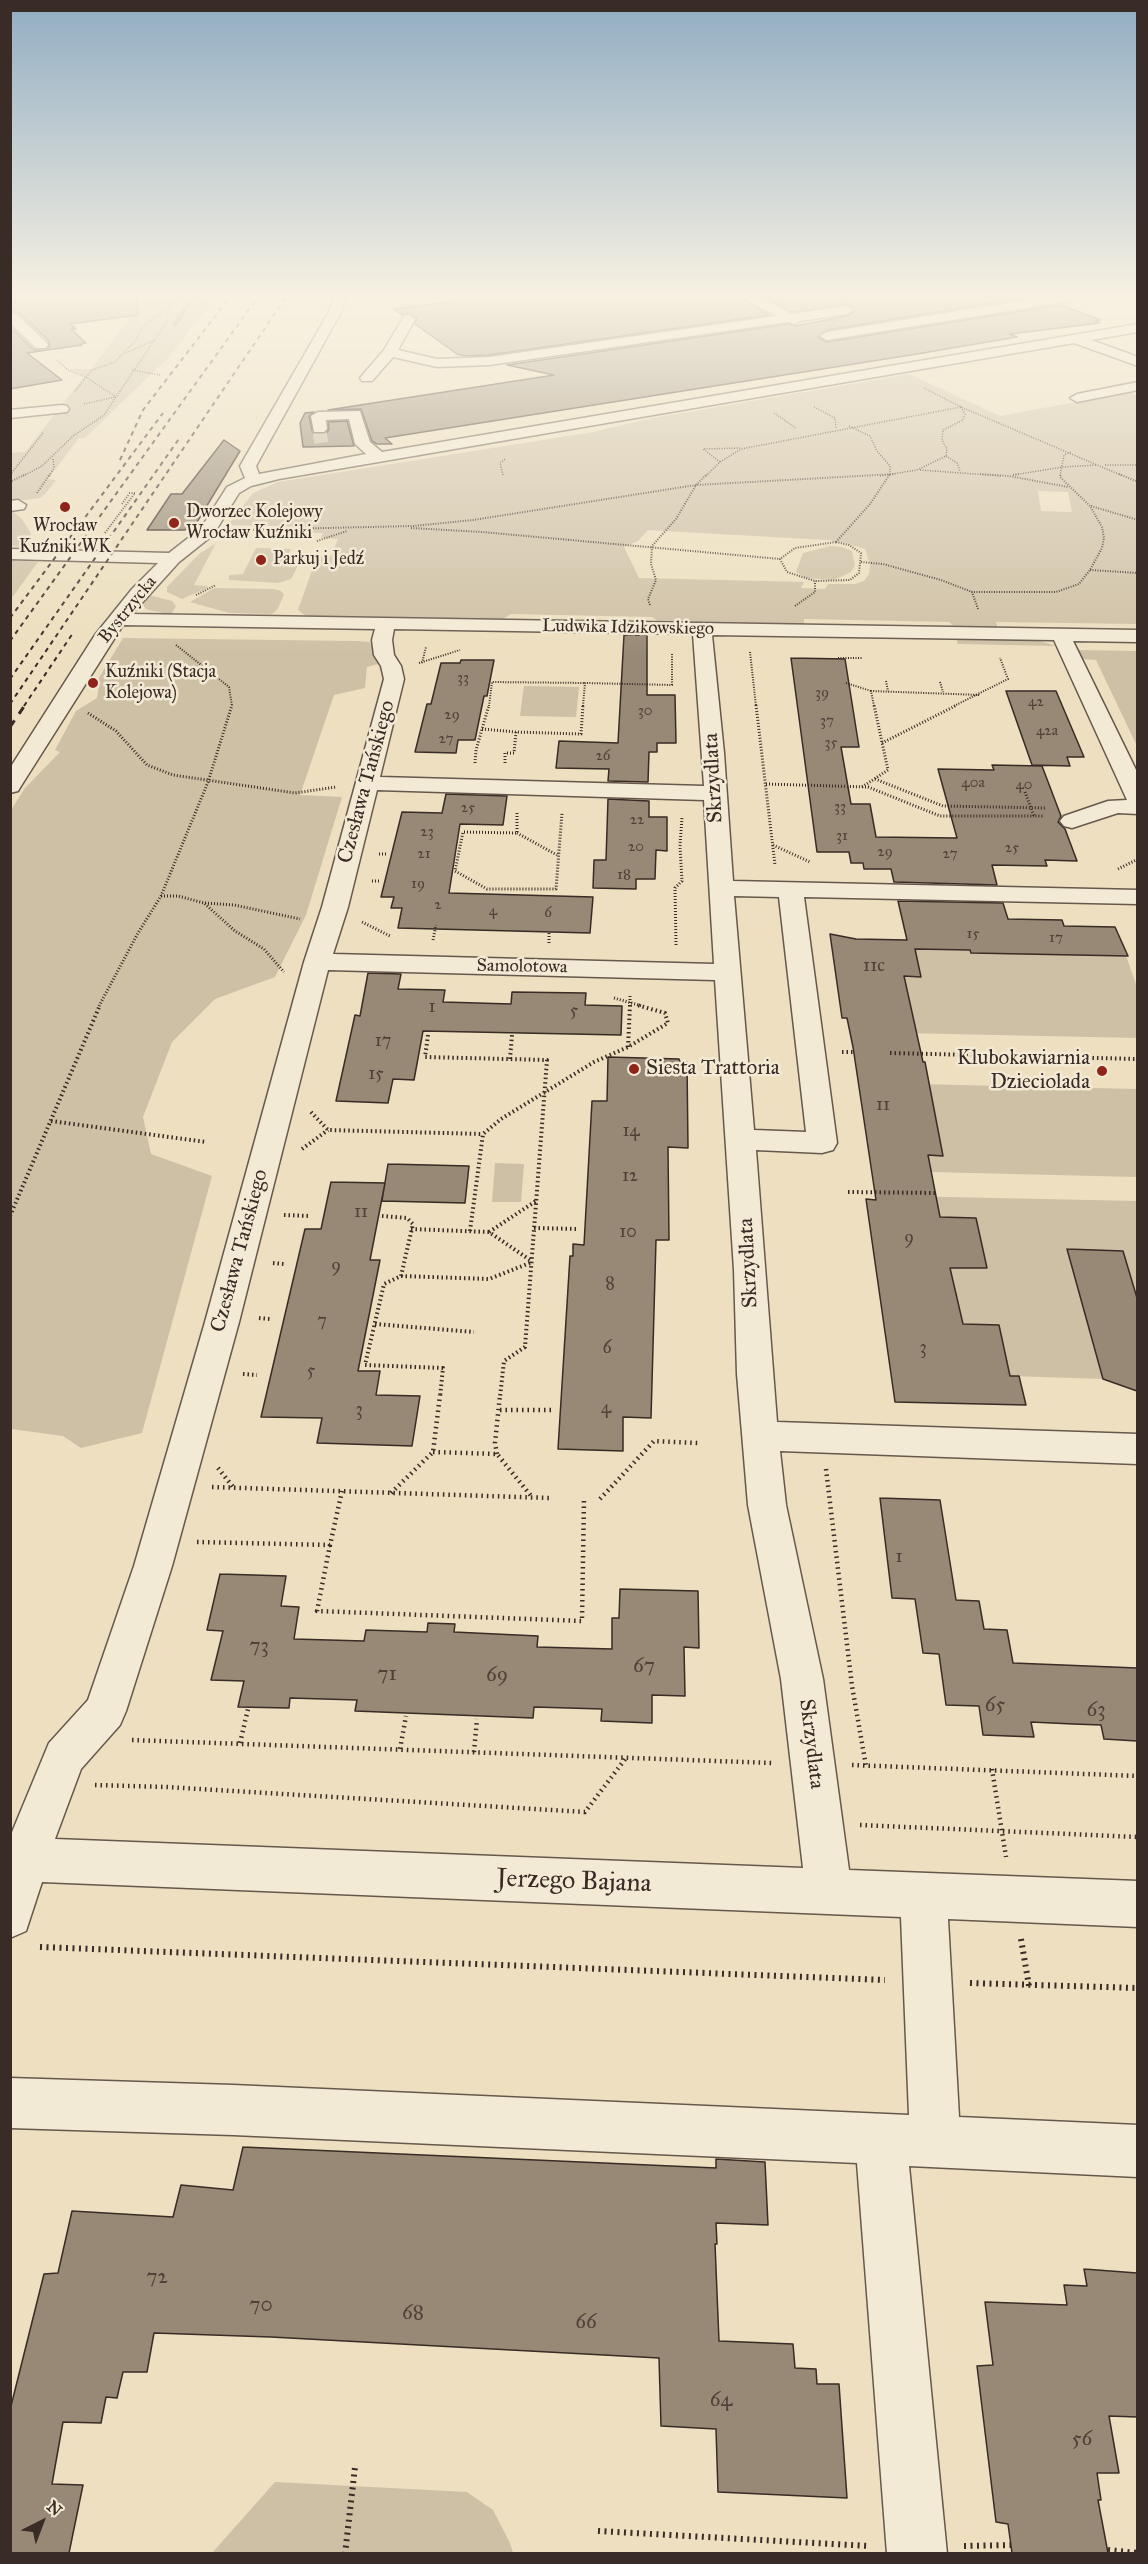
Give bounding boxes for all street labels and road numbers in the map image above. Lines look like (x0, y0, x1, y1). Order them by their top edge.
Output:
street label: Bystrzycka (94, 572, 162, 648)
street label: Ludwika Idzikowskiego (542, 616, 714, 640)
street label: Czesława Tańskiego (333, 698, 401, 866)
street label: Skrzydlata (699, 732, 729, 824)
street label: Samolotowa (476, 955, 568, 979)
street label: Czesława Tańskiego (206, 1167, 274, 1335)
street label: Skrzydlata (734, 1217, 764, 1309)
street label: Skrzydlata (793, 1698, 829, 1790)
street label: Jerzego Bajana (496, 1864, 652, 1900)

